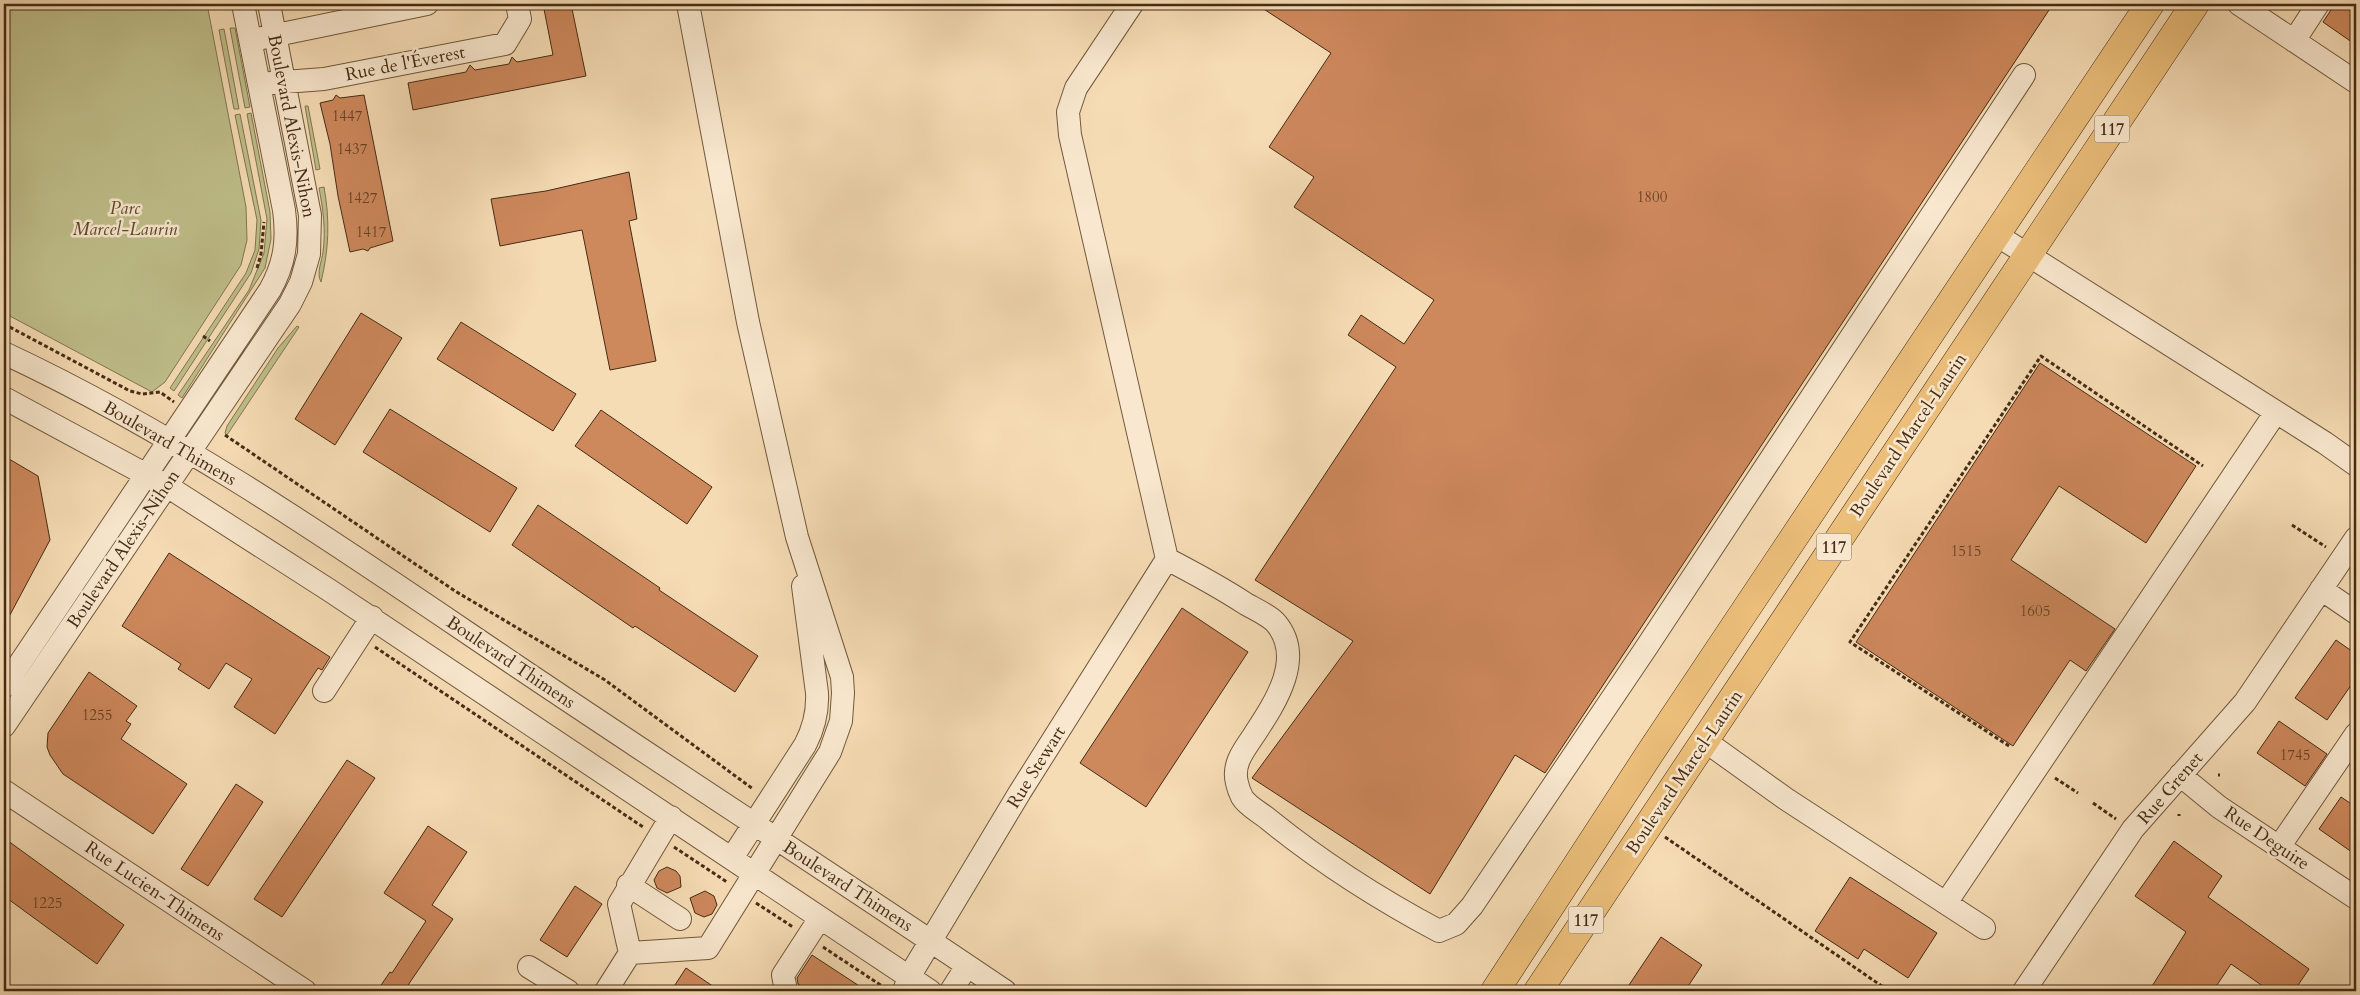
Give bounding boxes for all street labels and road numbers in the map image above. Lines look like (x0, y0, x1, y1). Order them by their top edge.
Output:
street label: Boulevard Alexis-Nihon (261, 32, 322, 221)
street label: Rue de l'Éverest (343, 40, 467, 87)
road number: 117 (2094, 116, 2130, 142)
street label: Boulevard Marcel-Laurin (1844, 348, 1973, 522)
street label: Boulevard Thimens (98, 395, 241, 492)
street label: Boulevard Alexis-Nihon (61, 464, 186, 634)
road number: 117 (1816, 534, 1852, 560)
street label: Boulevard Thimens (441, 610, 580, 715)
street label: Boulevard Marcel-Laurin (1620, 685, 1749, 859)
street label: Rue Stewart (1001, 721, 1072, 813)
street label: Rue Grenet (2132, 747, 2209, 830)
street label: Rue Deguire (2219, 801, 2314, 876)
street label: Rue Lucien-Thimens (80, 835, 230, 948)
street label: Boulevard Thimens (778, 835, 918, 938)
road number: 117 (1568, 906, 1604, 934)

